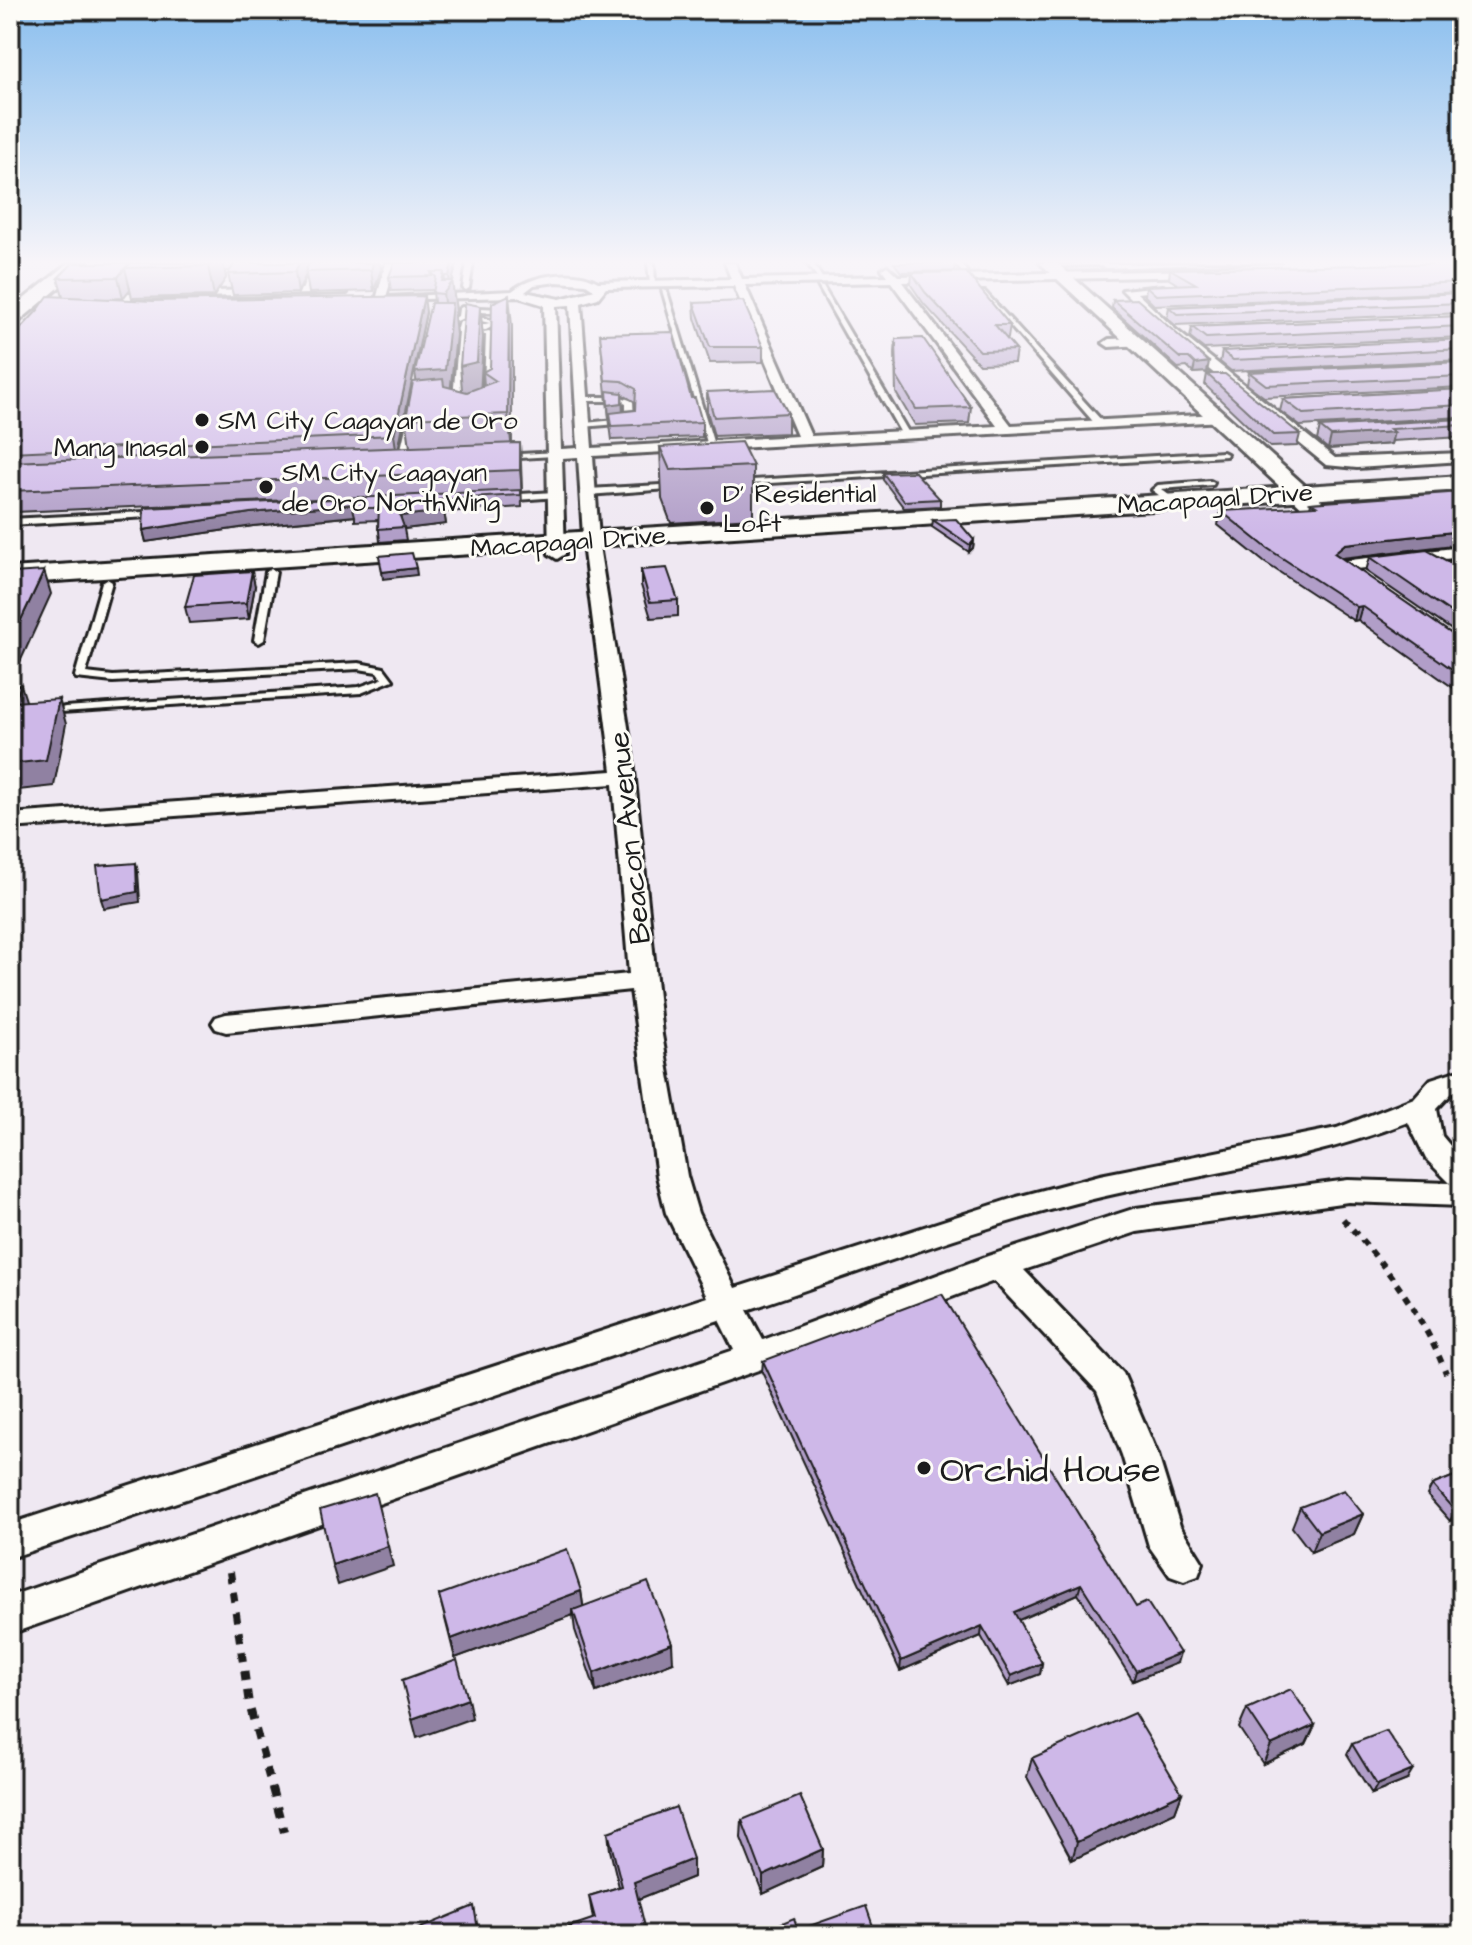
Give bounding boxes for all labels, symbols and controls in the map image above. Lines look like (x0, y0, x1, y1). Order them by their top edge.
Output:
place label: SM City Cagayan de Oro (218, 403, 518, 441)
marker: SM City Cagayan de Oro (193, 411, 211, 429)
place label: Mang Inasal (54, 430, 186, 468)
marker: Mang Inasal (193, 438, 211, 456)
place label: SM City Cagayan de Oro NorthWing (282, 455, 500, 523)
street label: Macapagal Drive (1116, 474, 1314, 526)
place label: D' Residential Loft (723, 476, 876, 542)
marker: SM City Cagayan de Oro NorthWing (257, 478, 275, 496)
marker: D' Residential Loft (698, 499, 716, 517)
street label: Macapagal Drive (469, 517, 667, 569)
street label: Beacon Avenue (598, 730, 662, 946)
place label: Orchid House (940, 1445, 1161, 1496)
marker: Orchid House (915, 1459, 933, 1477)

